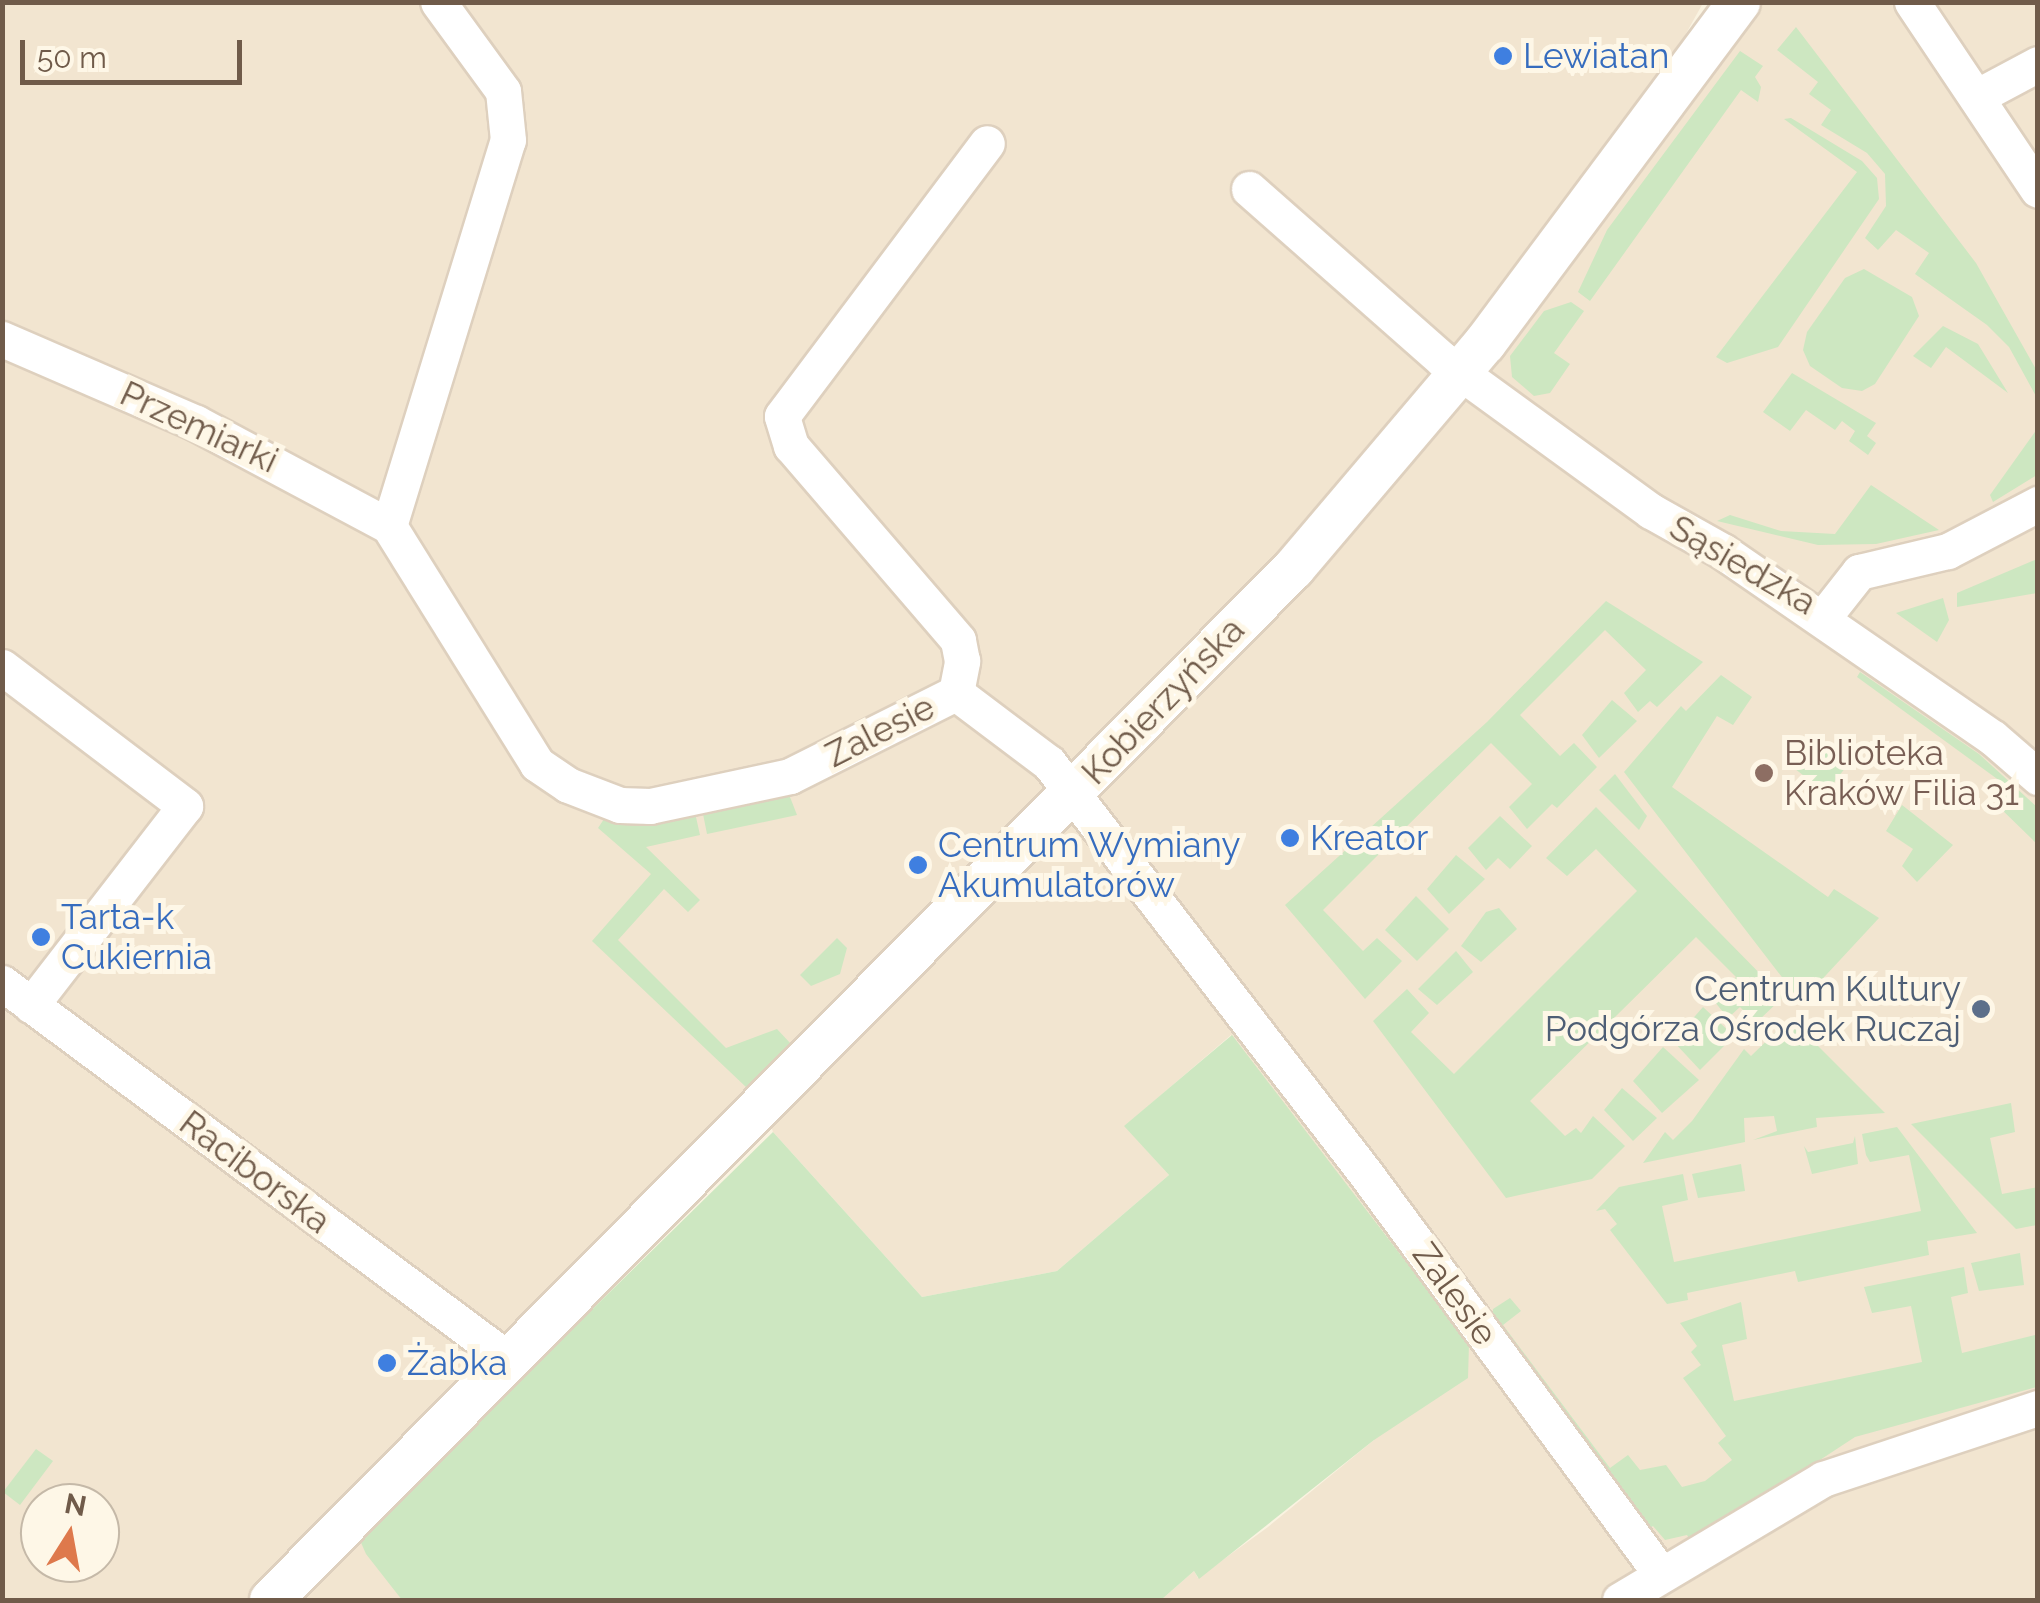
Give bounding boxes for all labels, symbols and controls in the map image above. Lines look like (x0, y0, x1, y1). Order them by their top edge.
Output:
scale bar (25, 20, 248, 82)
place label: Lewiatan (1523, 35, 1669, 77)
text: 50 m (37, 40, 107, 75)
marker: Lewiatan (1492, 45, 1514, 67)
street label: Przemiarki (114, 372, 284, 482)
street label: Sąsiedzka (1662, 506, 1824, 624)
street label: Kobierzyńska (1073, 609, 1253, 793)
street label: Zalesie (819, 686, 941, 776)
place label: Biblioteka Kraków Filia 31 (1784, 732, 2020, 814)
marker: Biblioteka Kraków Filia 31 (1753, 762, 1775, 784)
place label: Kreator (1310, 817, 1428, 859)
place label: Centrum Wymiany Akumulatorów (938, 824, 1242, 906)
marker: Kreator (1279, 827, 1301, 849)
marker: Centrum Wymiany Akumulatorów (907, 854, 929, 876)
place label: Tarta-k Cukiernia (61, 896, 212, 978)
marker: Tarta-k Cukiernia (30, 926, 52, 948)
place label: Centrum Kultury Podgórza Ośrodek Ruczaj (1545, 968, 1961, 1050)
marker: Centrum Kultury Podgórza Ośrodek Ruczaj (1970, 998, 1992, 1020)
street label: Raciborska (171, 1102, 339, 1242)
street label: Zalesie (1404, 1235, 1506, 1353)
place label: Żabka (407, 1342, 507, 1384)
marker: Żabka (376, 1352, 398, 1374)
north arrow (20, 1483, 120, 1583)
text: N (62, 1487, 89, 1523)

